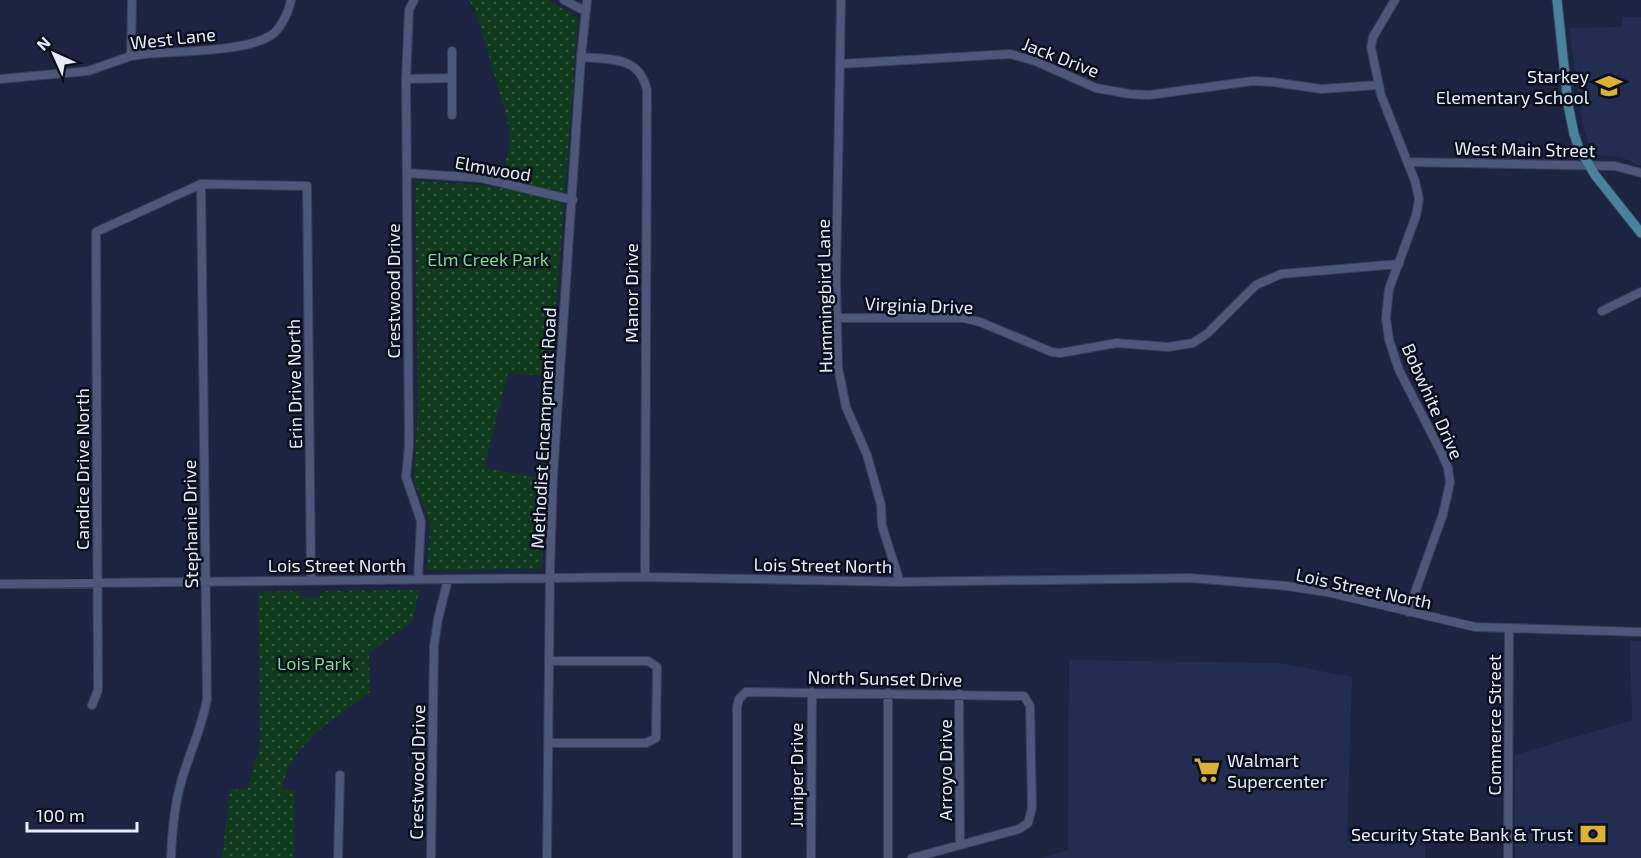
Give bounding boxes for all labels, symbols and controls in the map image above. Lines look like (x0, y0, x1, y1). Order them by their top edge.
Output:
street label: West Lane (129, 23, 217, 53)
north arrow (24, 24, 84, 84)
text: N (32, 32, 54, 54)
street label: Jack Drive (1019, 32, 1103, 82)
place label: Starkey Elementary School (1436, 65, 1590, 108)
school or university icon: Starkey Elementary School (1594, 71, 1624, 101)
street label: West Main Street (1454, 137, 1596, 161)
street label: Elmwood (453, 151, 533, 185)
street label: Hummingbird Lane (812, 219, 836, 373)
street label: Crestwood Drive (382, 223, 404, 359)
street label: Manor Drive (620, 243, 642, 343)
park label: Elm Creek Park (427, 248, 549, 270)
street label: Virginia Drive (864, 292, 974, 318)
street label: Methodist Encampment Road (526, 307, 560, 549)
street label: Erin Drive North (282, 319, 306, 449)
street label: Bobwhite Drive (1398, 340, 1468, 462)
street label: Candice Drive North (71, 388, 93, 550)
street label: Stephanie Drive (178, 459, 202, 589)
street label: Lois Street North (754, 553, 892, 577)
street label: Lois Street North (268, 554, 406, 576)
street label: Lois Street North (1294, 563, 1434, 613)
park label: Lois Park (277, 652, 351, 674)
street label: Commerce Street (1483, 654, 1505, 796)
street label: North Sunset Drive (807, 666, 963, 690)
street label: Crestwood Drive (405, 704, 429, 840)
street label: Arroyo Drive (934, 719, 956, 821)
street label: Juniper Drive (785, 723, 807, 828)
place label: Walmart Supercenter (1227, 749, 1327, 792)
supermarket icon: Walmart Supercenter (1192, 755, 1222, 785)
scale bar (27, 795, 136, 833)
text: 100 m (36, 804, 85, 826)
bank icon: Security State Bank & Trust (1578, 819, 1608, 849)
place label: Security State Bank & Trust (1351, 823, 1573, 845)

